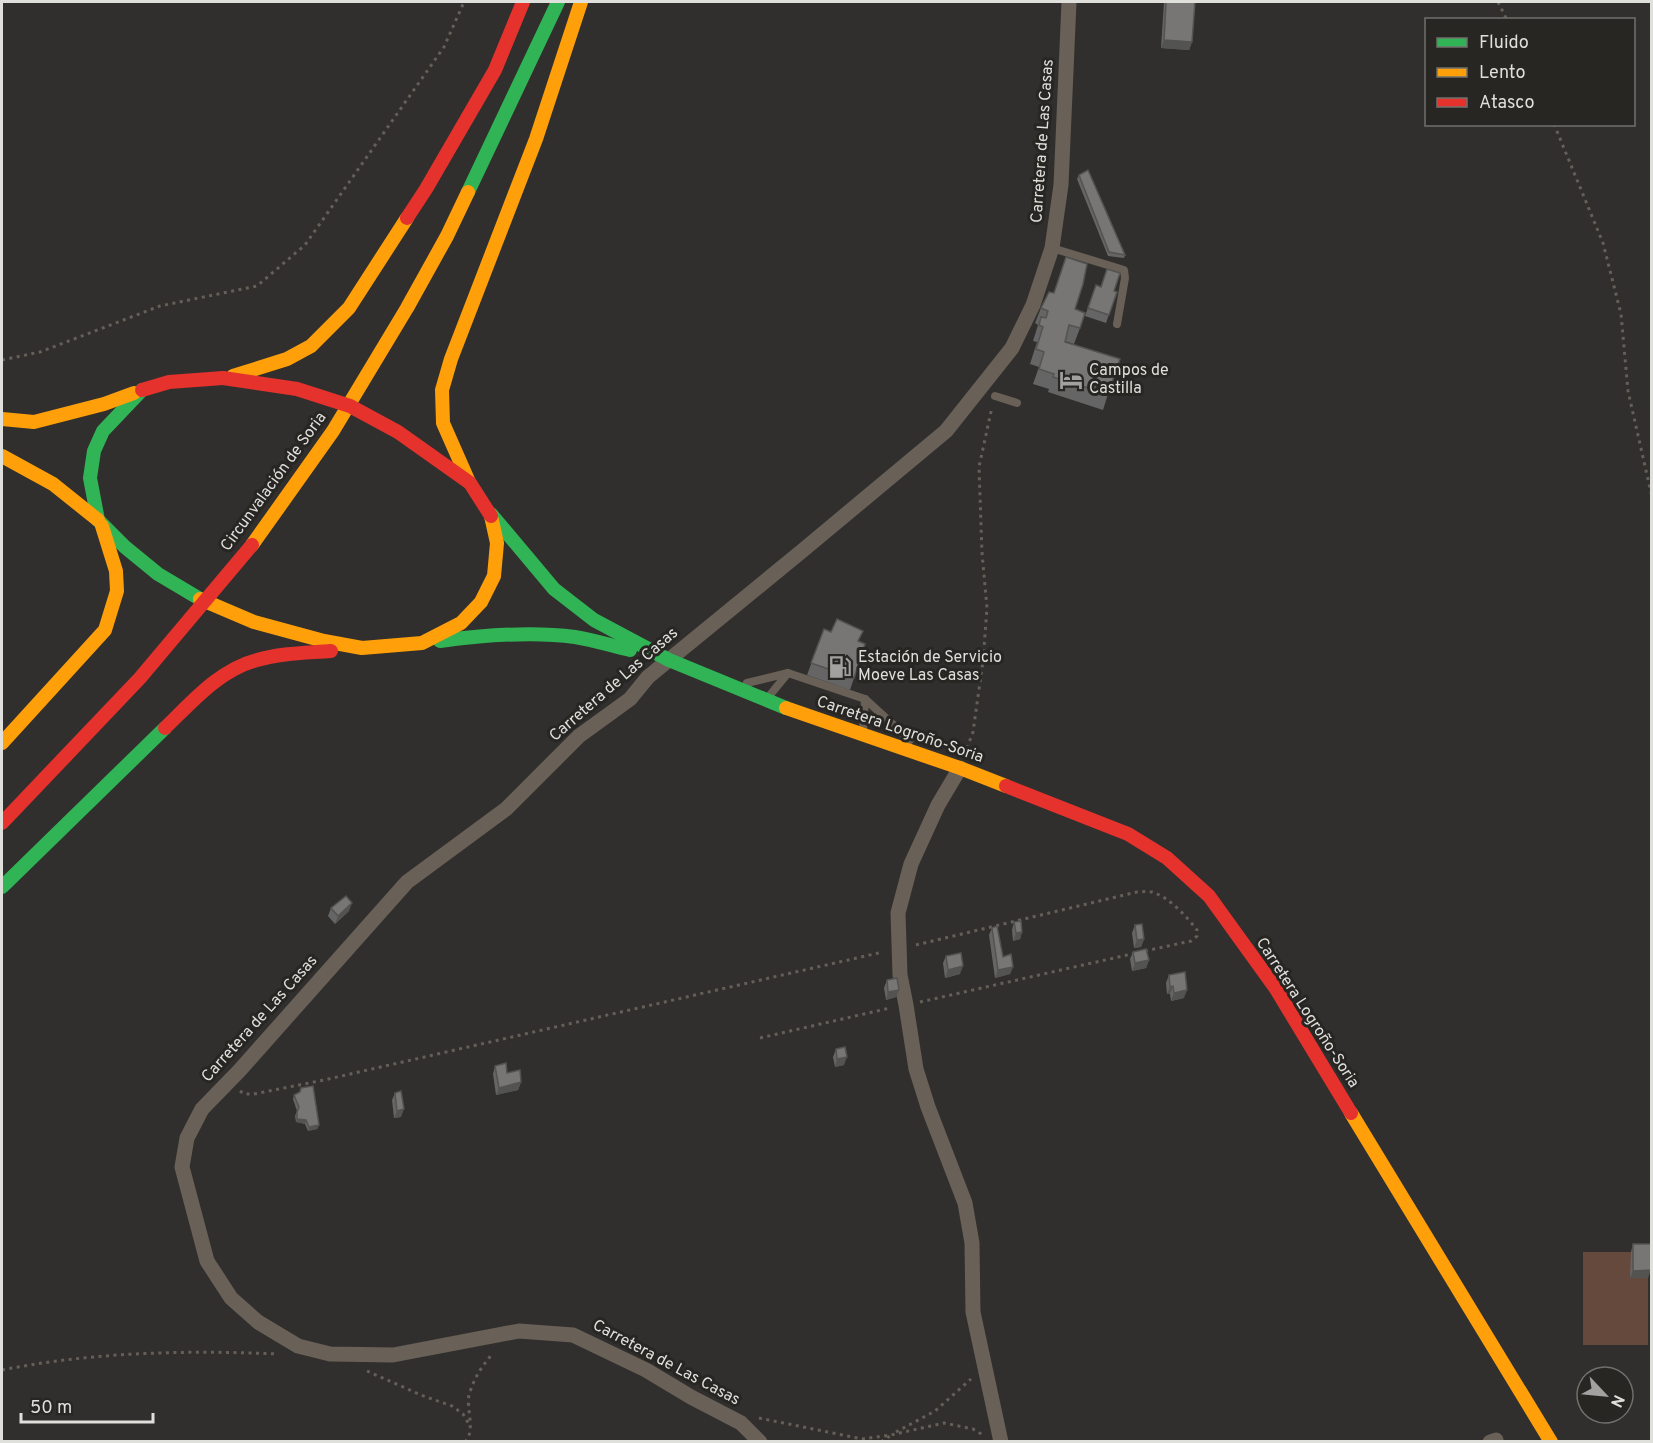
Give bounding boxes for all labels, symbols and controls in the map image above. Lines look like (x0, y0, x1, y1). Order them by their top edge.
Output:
legend (1425, 18, 1635, 126)
text: Fluido (1479, 32, 1529, 55)
street label: Carretera de Las Casas (1027, 58, 1059, 224)
text: Lento (1479, 62, 1525, 85)
text: Atasco (1479, 92, 1535, 115)
place label: Campos de Castilla (1089, 361, 1169, 399)
hotel icon: Campos de Castilla (1058, 367, 1084, 393)
street label: Circunvalación de Soria (217, 408, 331, 556)
street label: Carretera de Las Casas (545, 624, 683, 746)
place label: Estación de Servicio Moeve Las Casas (858, 648, 1002, 686)
fuel station icon: Estación de Servicio Moeve Las Casas (827, 654, 853, 680)
street label: Carretera Logroño-Soria (814, 692, 986, 768)
street label: Carretera Logroño-Soria (1251, 934, 1363, 1092)
street label: Carretera de Las Casas (198, 951, 322, 1087)
street label: Carretera de Las Casas (589, 1316, 743, 1410)
north arrow (1575, 1365, 1635, 1425)
scale bar (21, 1386, 153, 1424)
text: N (1605, 1391, 1628, 1410)
text: 50 m (30, 1397, 72, 1420)

